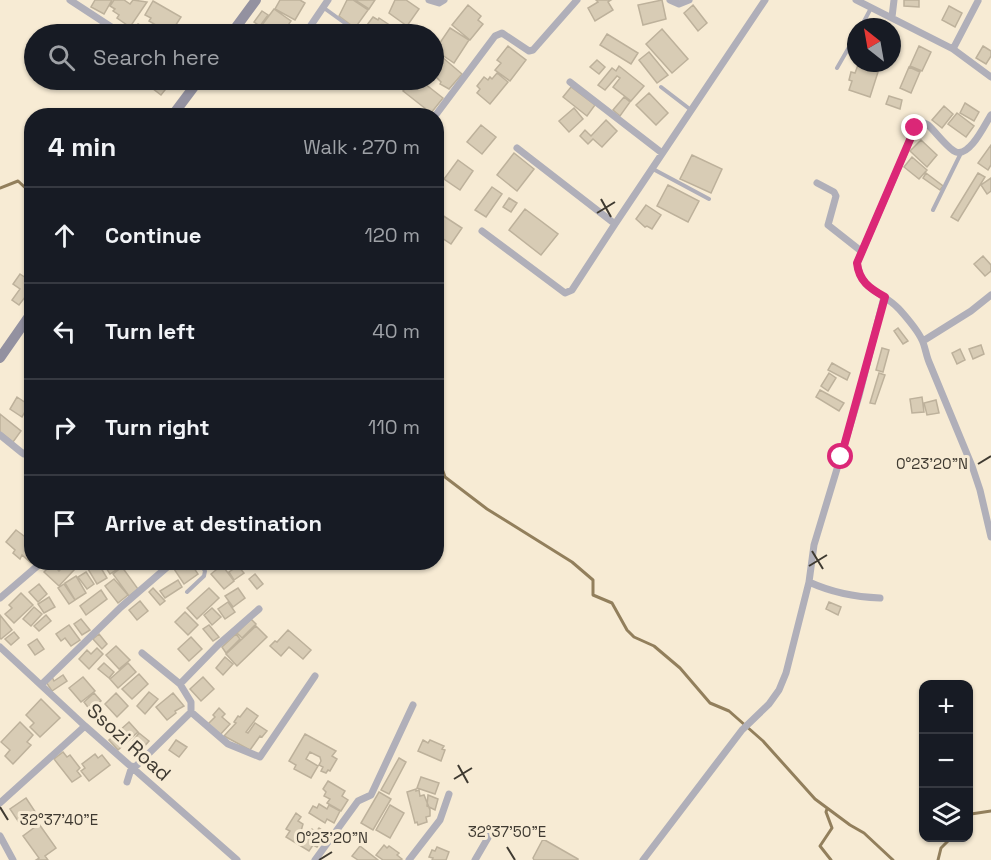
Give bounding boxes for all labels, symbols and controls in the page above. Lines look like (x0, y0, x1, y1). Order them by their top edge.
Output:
north arrow (847, 18, 901, 72)
search box (24, 24, 444, 90)
icon: search (45, 41, 78, 74)
text: Search here (93, 43, 220, 71)
route end (901, 114, 927, 140)
text: 4 min (48, 130, 116, 164)
text: Walk · 270 m (303, 134, 420, 160)
icon: ahead (48, 219, 81, 252)
text: Continue (105, 221, 201, 249)
text: 120 m (364, 222, 420, 248)
icon: left (48, 315, 81, 348)
text: Turn left (105, 317, 195, 345)
text: 40 m (372, 318, 420, 344)
icon: right (48, 411, 81, 444)
text: Turn right (105, 413, 210, 441)
text: 110 m (368, 414, 420, 440)
route start (827, 443, 853, 469)
text: 0°23'20"N (896, 454, 968, 473)
icon: arrive (48, 507, 81, 540)
text: Arrive at destination (105, 509, 322, 537)
map controls (919, 680, 973, 842)
button: + (919, 680, 973, 734)
street label: Ssozi Road (82, 697, 176, 787)
button: − (919, 734, 973, 788)
button: layers (919, 788, 973, 842)
text: 32°37'40"E (20, 810, 98, 829)
text: 32°37'50"E (468, 822, 546, 841)
text: 0°23'20"N (296, 828, 368, 847)

